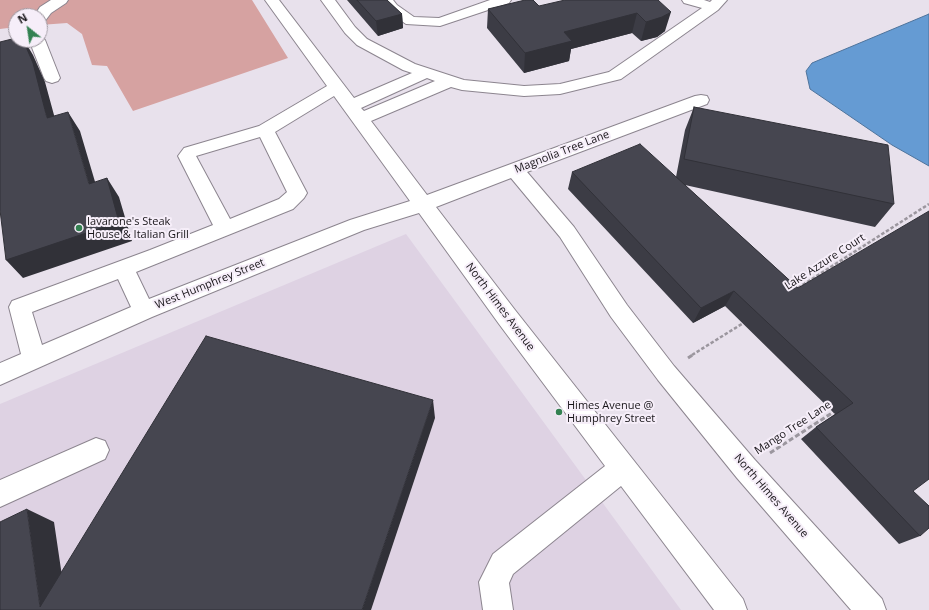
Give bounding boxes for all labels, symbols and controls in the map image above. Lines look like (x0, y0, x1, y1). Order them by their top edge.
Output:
north arrow (8, 8, 48, 48)
text: N (15, 9, 30, 27)
street label: Magnolia Tree Lane (513, 128, 611, 176)
place label: Iavarone's Steak House & Italian Grill (87, 215, 189, 241)
marker: Iavarone's Steak House & Italian Grill (74, 223, 84, 233)
street label: Lake Azzure Court (782, 231, 868, 293)
street label: West Humphrey Street (153, 256, 267, 312)
street label: North Himes Avenue (463, 260, 537, 354)
street label: Mango Tree Lane (752, 398, 834, 458)
place label: Himes Avenue @ Humphrey Street (567, 399, 655, 425)
marker: Himes Avenue @ Humphrey Street (554, 407, 564, 417)
street label: North Himes Avenue (731, 451, 811, 541)

